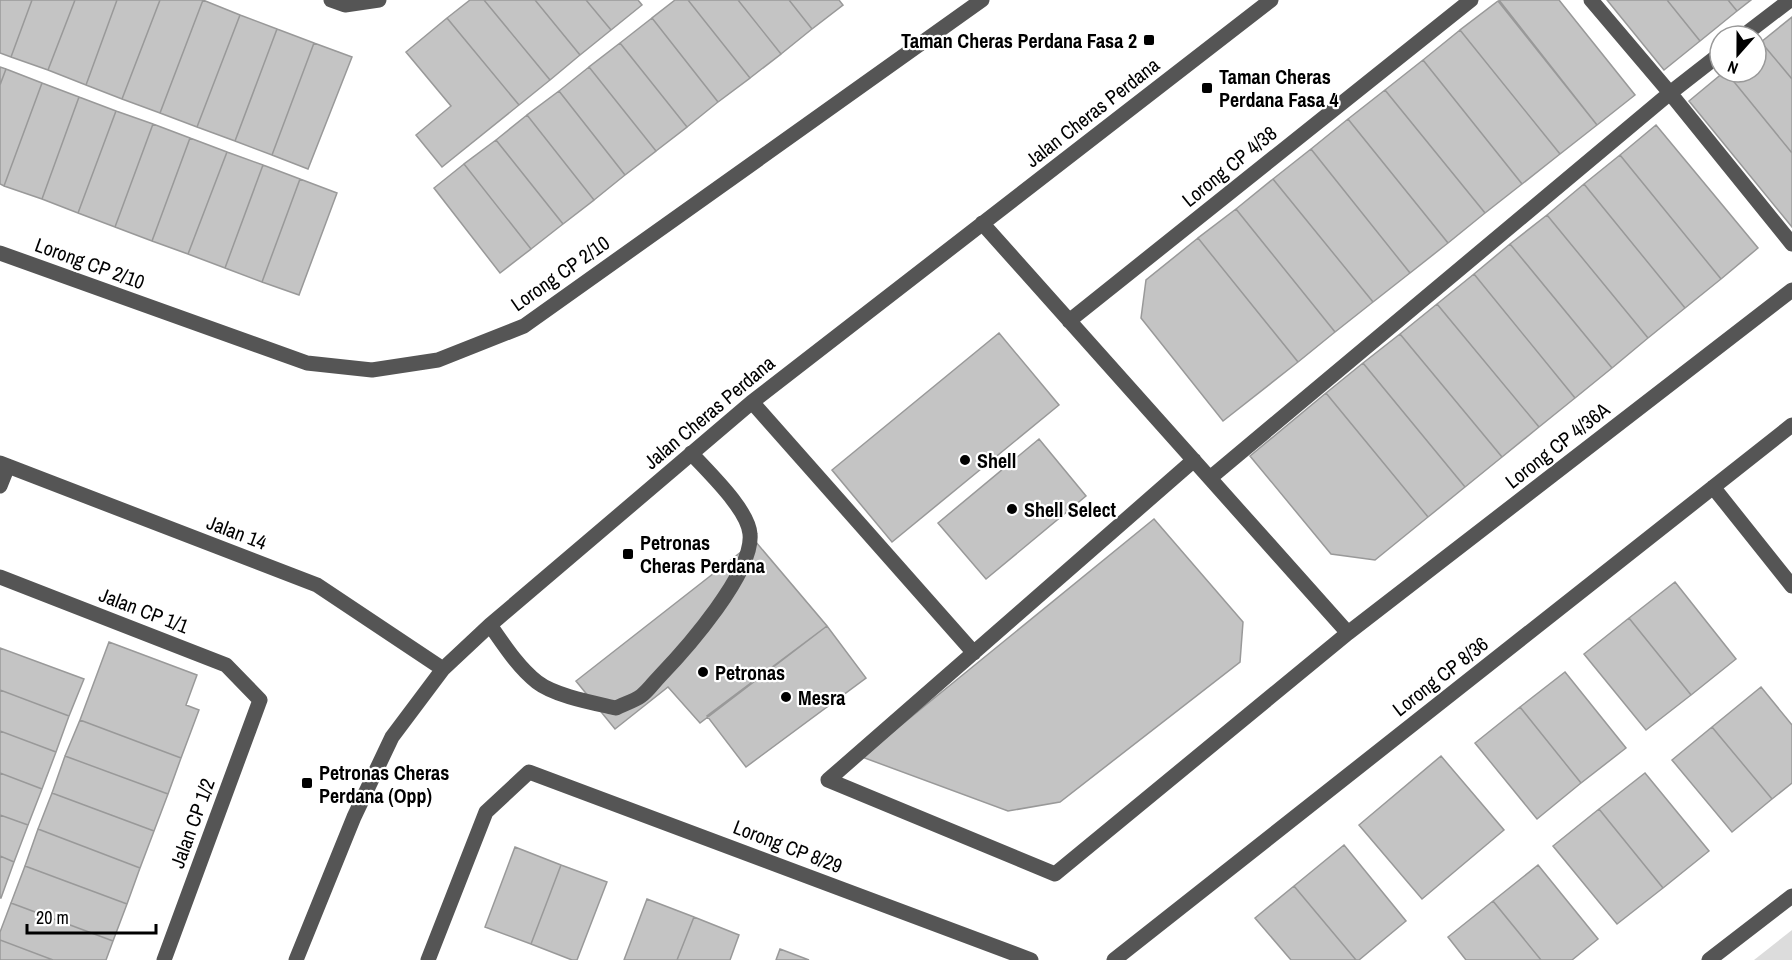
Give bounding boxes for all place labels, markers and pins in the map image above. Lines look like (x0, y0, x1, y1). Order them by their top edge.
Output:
place label: Taman Cheras Perdana Fasa 2 (901, 27, 1137, 54)
marker: Taman Cheras Perdana Fasa 2 (1142, 33, 1156, 47)
place label: Taman Cheras Perdana Fasa 4 (1219, 63, 1339, 113)
marker: Taman Cheras Perdana Fasa 4 (1200, 81, 1214, 95)
place label: Shell (977, 447, 1016, 474)
marker: Shell (958, 453, 972, 467)
place label: Shell Select (1024, 496, 1117, 523)
marker: Shell Select (1005, 502, 1019, 516)
place label: Petronas Cheras Perdana (640, 529, 765, 579)
marker: Petronas Cheras Perdana (621, 547, 635, 561)
place label: Petronas (715, 659, 785, 686)
marker: Petronas (696, 665, 710, 679)
place label: Mesra (798, 684, 845, 711)
marker: Mesra (779, 690, 793, 704)
place label: Petronas Cheras Perdana (Opp) (319, 759, 449, 809)
marker: Petronas Cheras Perdana (Opp) (300, 776, 314, 790)

